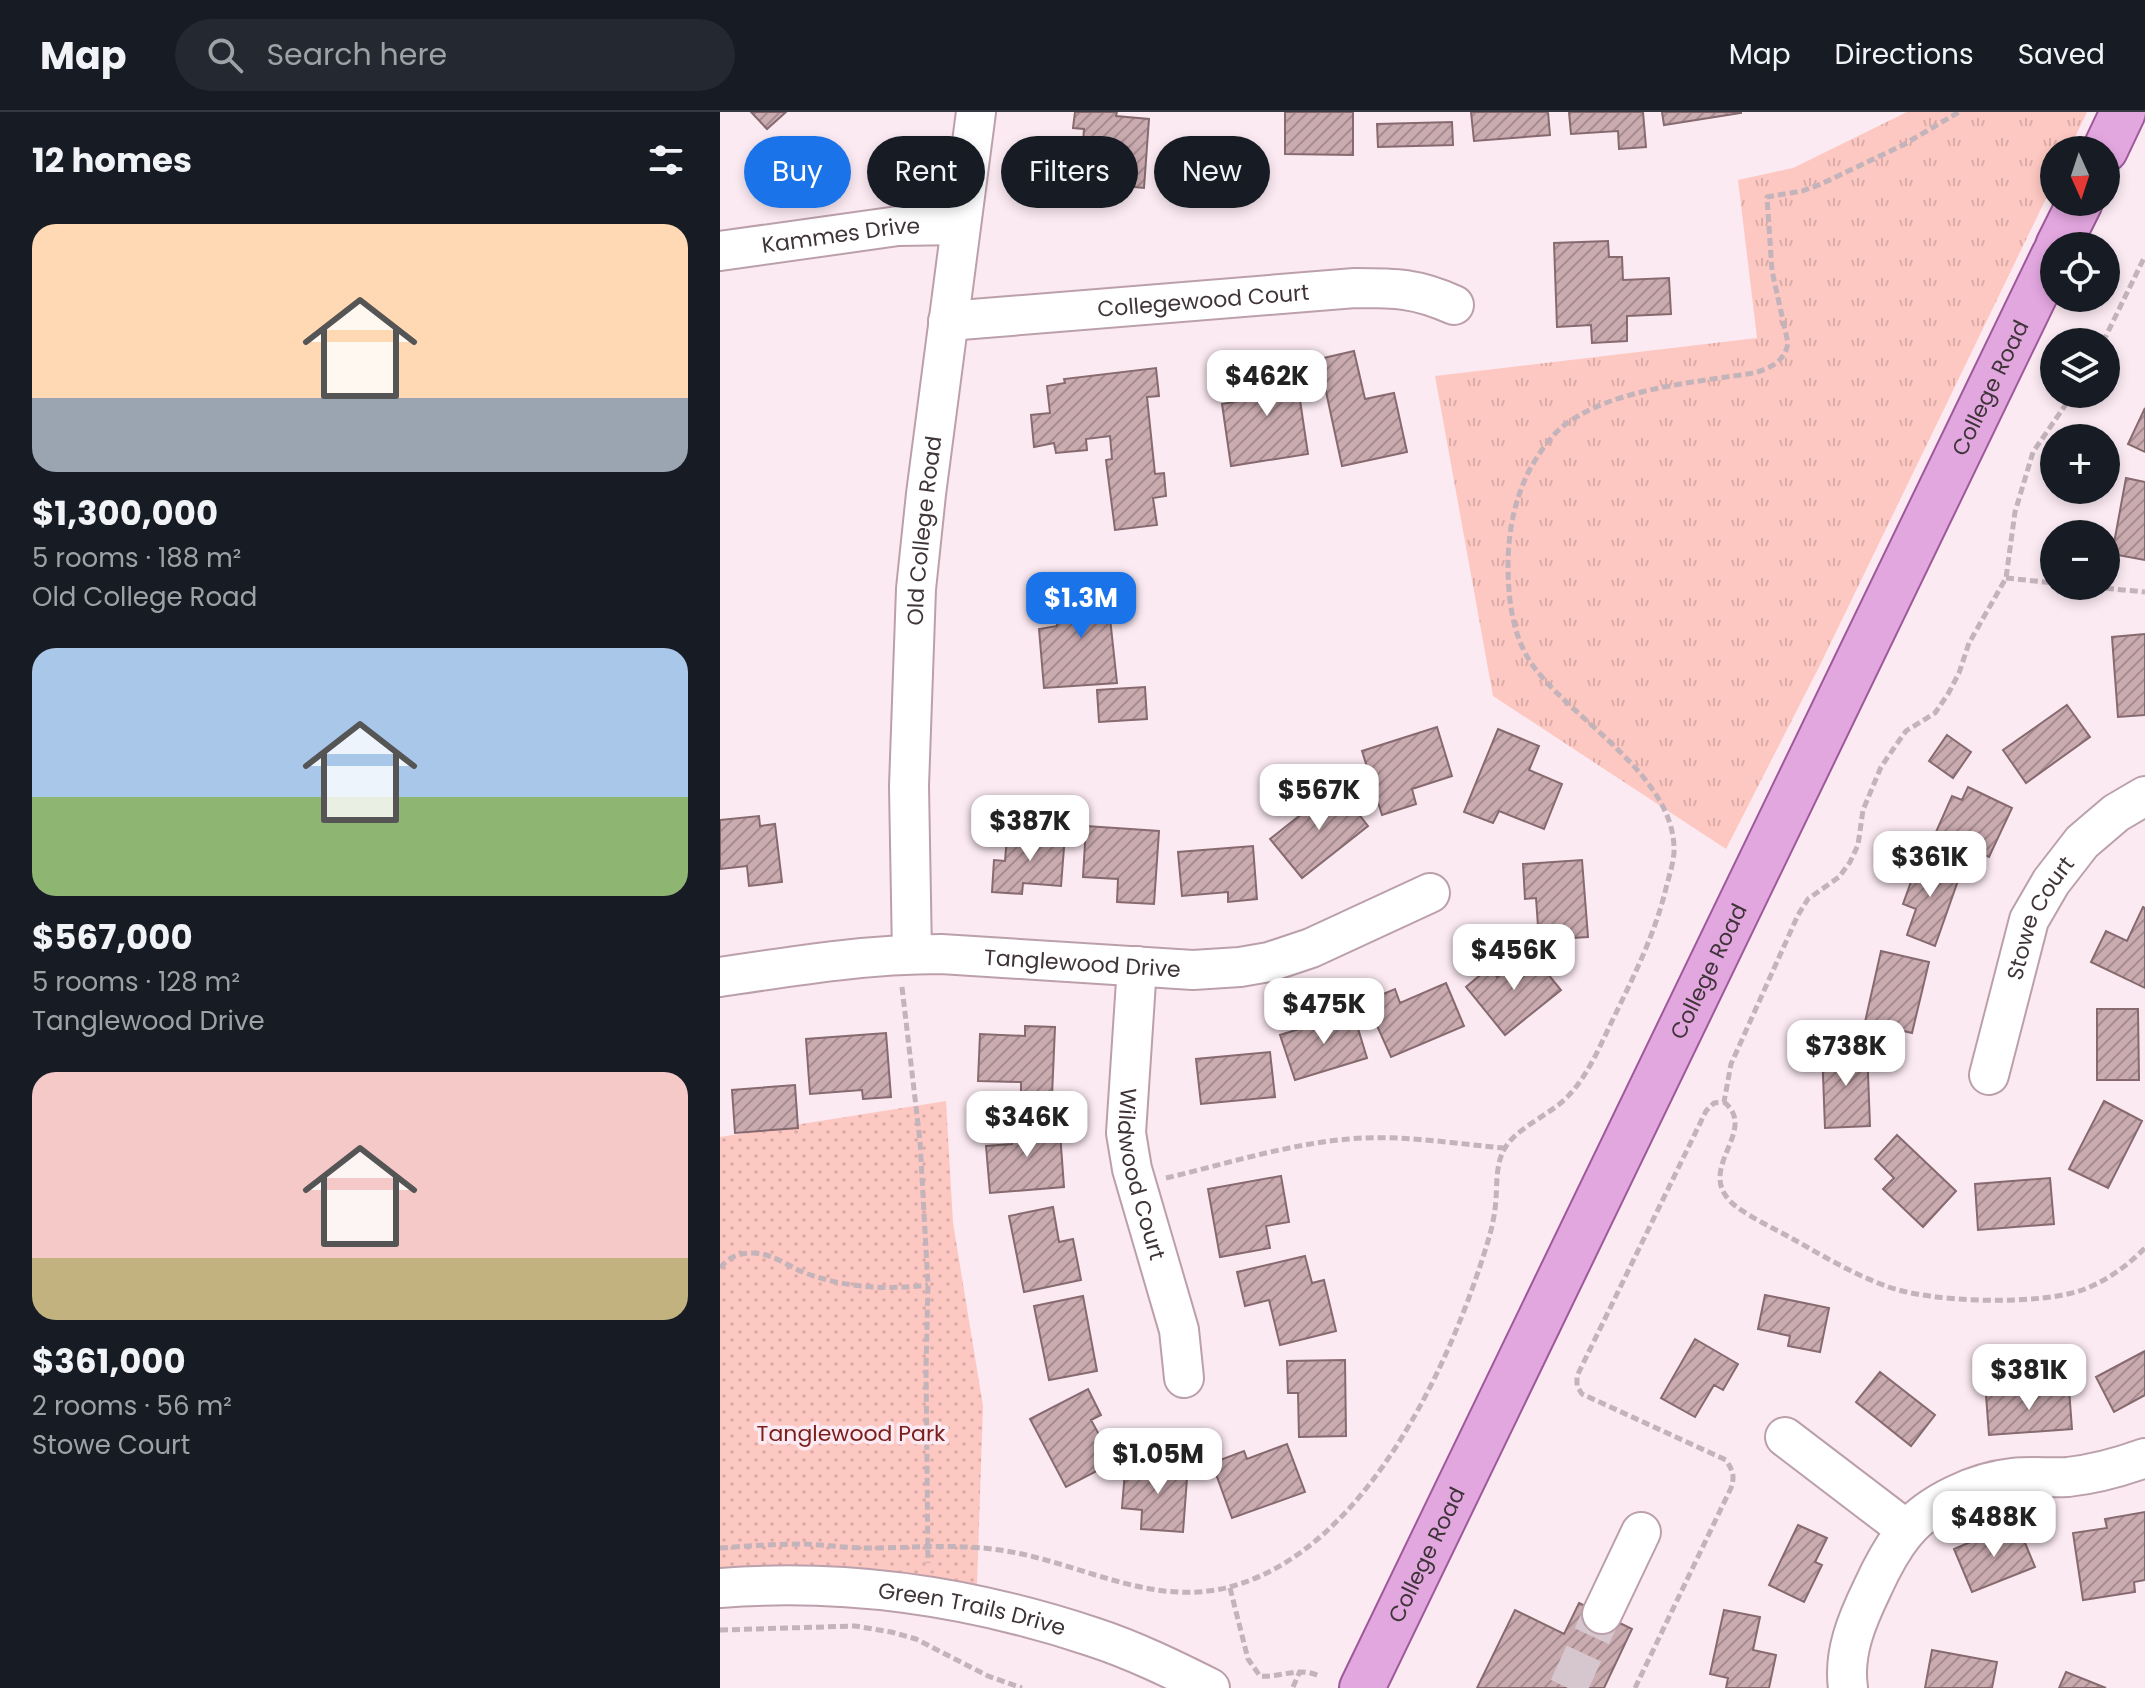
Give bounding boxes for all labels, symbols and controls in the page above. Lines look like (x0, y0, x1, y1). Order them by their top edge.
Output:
search box (175, 19, 735, 91)
text: Map (40, 29, 127, 82)
icon: search (203, 33, 247, 77)
text: Search here (267, 33, 447, 76)
text: Map (1729, 35, 1791, 74)
text: Directions (1835, 35, 1974, 74)
text: Saved (2018, 35, 2105, 74)
text: 12 homes (32, 136, 192, 184)
chip: Buy (744, 136, 851, 208)
chip: Rent (867, 136, 985, 208)
chip: Filters (1001, 136, 1138, 208)
chip: New (1154, 136, 1270, 208)
north arrow (2040, 136, 2120, 216)
map controls (2040, 136, 2120, 600)
icon: filters (644, 138, 688, 182)
street label: Kammes Drive (760, 210, 920, 260)
button: locate (2040, 232, 2120, 312)
icon: home (288, 276, 432, 420)
street label: Collegewood Court (1096, 276, 1310, 324)
street label: College Road (1944, 315, 2036, 461)
button: layers (2040, 328, 2120, 408)
pin: $462K (1211, 350, 1323, 418)
text: $462K (1225, 358, 1309, 394)
button: + (2040, 424, 2120, 504)
street label: Old College Road (899, 434, 949, 626)
text: $1,300,000 (32, 489, 218, 537)
button: − (2040, 520, 2120, 600)
text: 5 rooms · 188 m² (32, 540, 241, 576)
pin: $1.3M (1025, 572, 1137, 640)
text: Old College Road (32, 579, 257, 615)
text: $1.3M (1044, 580, 1118, 616)
icon: home (288, 700, 432, 844)
pin: $567K (1263, 764, 1375, 832)
text: $567K (1278, 772, 1360, 808)
pin: $387K (974, 795, 1086, 863)
text: $387K (989, 803, 1071, 839)
pin: $361K (1874, 831, 1986, 899)
text: $361K (1891, 839, 1969, 875)
street label: Stowe Court (1999, 850, 2081, 983)
street label: College Road (1662, 898, 1754, 1044)
text: $567,000 (32, 913, 193, 961)
pin: $456K (1458, 924, 1570, 992)
text: $456K (1471, 932, 1557, 968)
street label: Tanglewood Drive (983, 941, 1182, 985)
text: 5 rooms · 128 m² (32, 964, 240, 1000)
pin: $475K (1268, 978, 1380, 1046)
text: $475K (1282, 986, 1366, 1022)
text: Tanglewood Drive (32, 1003, 265, 1039)
pin: $738K (1790, 1020, 1902, 1088)
text: $738K (1805, 1028, 1887, 1064)
street label: Wildwood Court (1110, 1087, 1173, 1264)
pin: $346K (971, 1091, 1083, 1159)
text: $346K (984, 1099, 1070, 1135)
icon: home (288, 1124, 432, 1268)
text: $361,000 (32, 1337, 186, 1385)
pin: $381K (1973, 1344, 2085, 1412)
text: $381K (1990, 1352, 2068, 1388)
text: 2 rooms · 56 m² (32, 1388, 232, 1424)
park label: Tanglewood Park (757, 1418, 946, 1449)
text: Stowe Court (32, 1427, 190, 1463)
pin: $1.05M (1093, 1428, 1223, 1496)
text: $1.05M (1112, 1436, 1204, 1472)
street label: College Road (1380, 1482, 1472, 1628)
pin: $488K (1938, 1491, 2050, 1559)
text: $488K (1951, 1499, 2037, 1535)
street label: Green Trails Drive (877, 1575, 1070, 1643)

